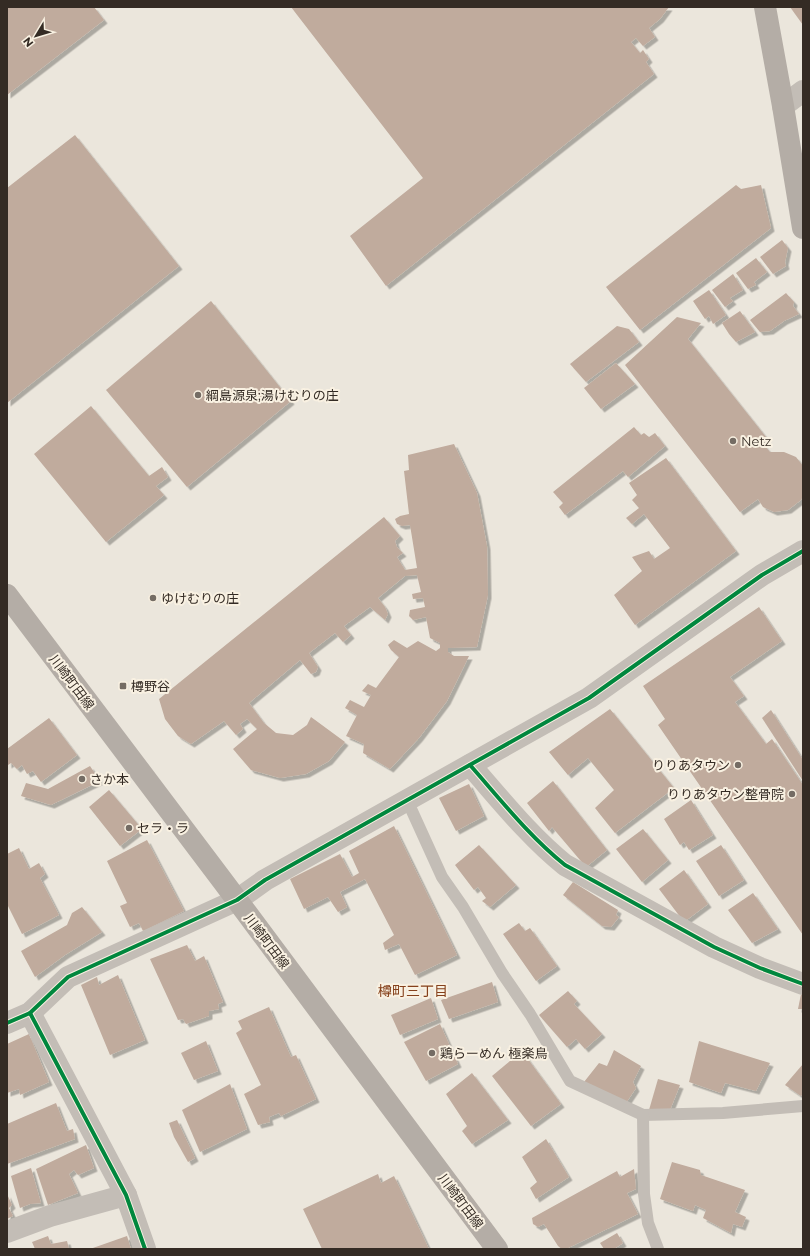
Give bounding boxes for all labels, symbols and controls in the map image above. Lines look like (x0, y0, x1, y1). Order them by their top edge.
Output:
north arrow (16, 16, 56, 56)
text: N (20, 34, 36, 50)
place label: 綱島源泉;湯けむりの庄 (206, 387, 339, 403)
marker: 綱島源泉;湯けむりの庄 (193, 390, 203, 400)
place label: Netz (741, 433, 772, 449)
marker: Netz (728, 436, 738, 446)
place label: ゆけむりの庄 (161, 590, 239, 606)
marker: ゆけむりの庄 (148, 593, 158, 603)
street label: 川崎町田線 (46, 651, 98, 713)
place label: 樽野谷 (131, 678, 170, 694)
marker: 樽野谷 (118, 681, 128, 691)
place label: りりあタウン (652, 757, 730, 773)
marker: りりあタウン (733, 760, 743, 770)
place label: さか本 (90, 771, 129, 787)
marker: さか本 (77, 774, 87, 784)
place label: りりあタウン整骨院 (667, 786, 784, 802)
marker: りりあタウン整骨院 (787, 789, 797, 799)
place label: セラ・ラ (137, 820, 189, 836)
marker: セラ・ラ (124, 823, 134, 833)
street label: 川崎町田線 (241, 910, 293, 972)
district label: 樽町三丁目 (378, 982, 448, 1000)
place label: 鶏らーめん 極楽鳥 (440, 1045, 547, 1061)
marker: 鶏らーめん 極楽鳥 (427, 1048, 437, 1058)
street label: 川崎町田線 (435, 1170, 487, 1232)

